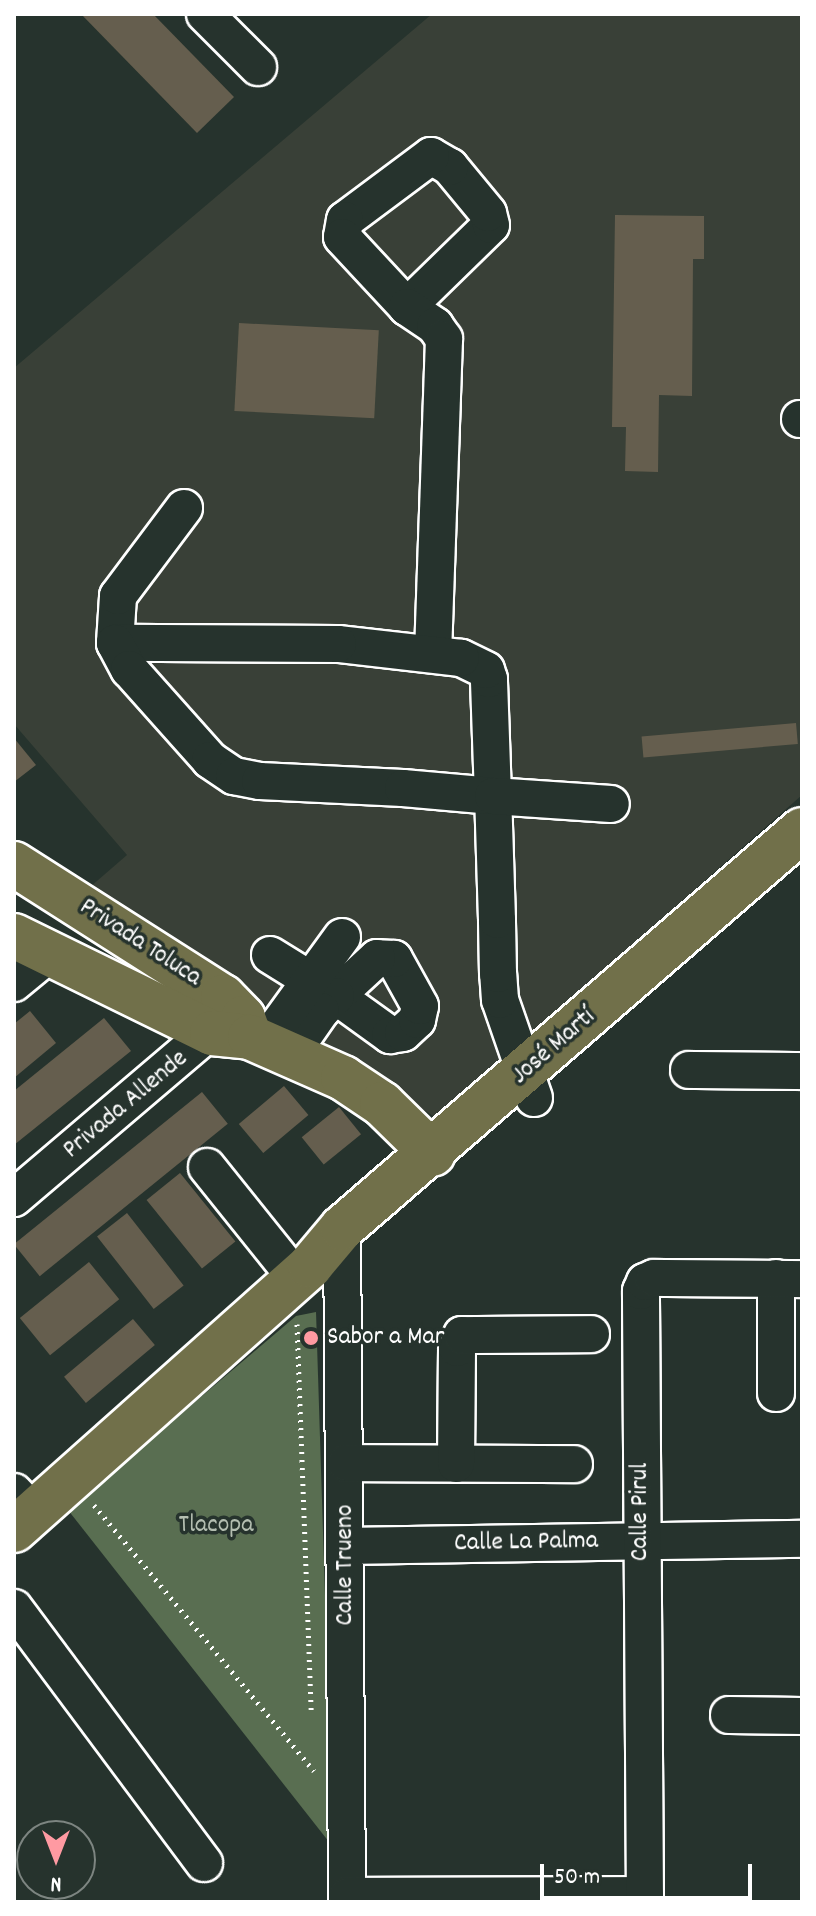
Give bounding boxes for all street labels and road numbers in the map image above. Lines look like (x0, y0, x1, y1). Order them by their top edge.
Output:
street label: Privada Toluca (73, 892, 207, 994)
street label: José Martí (506, 1002, 602, 1092)
street label: Privada Allende (57, 1044, 195, 1166)
street label: Calle Pirul (625, 1463, 657, 1561)
street label: Calle Trueno (330, 1504, 362, 1626)
street label: Calle La Palma (454, 1526, 598, 1560)

